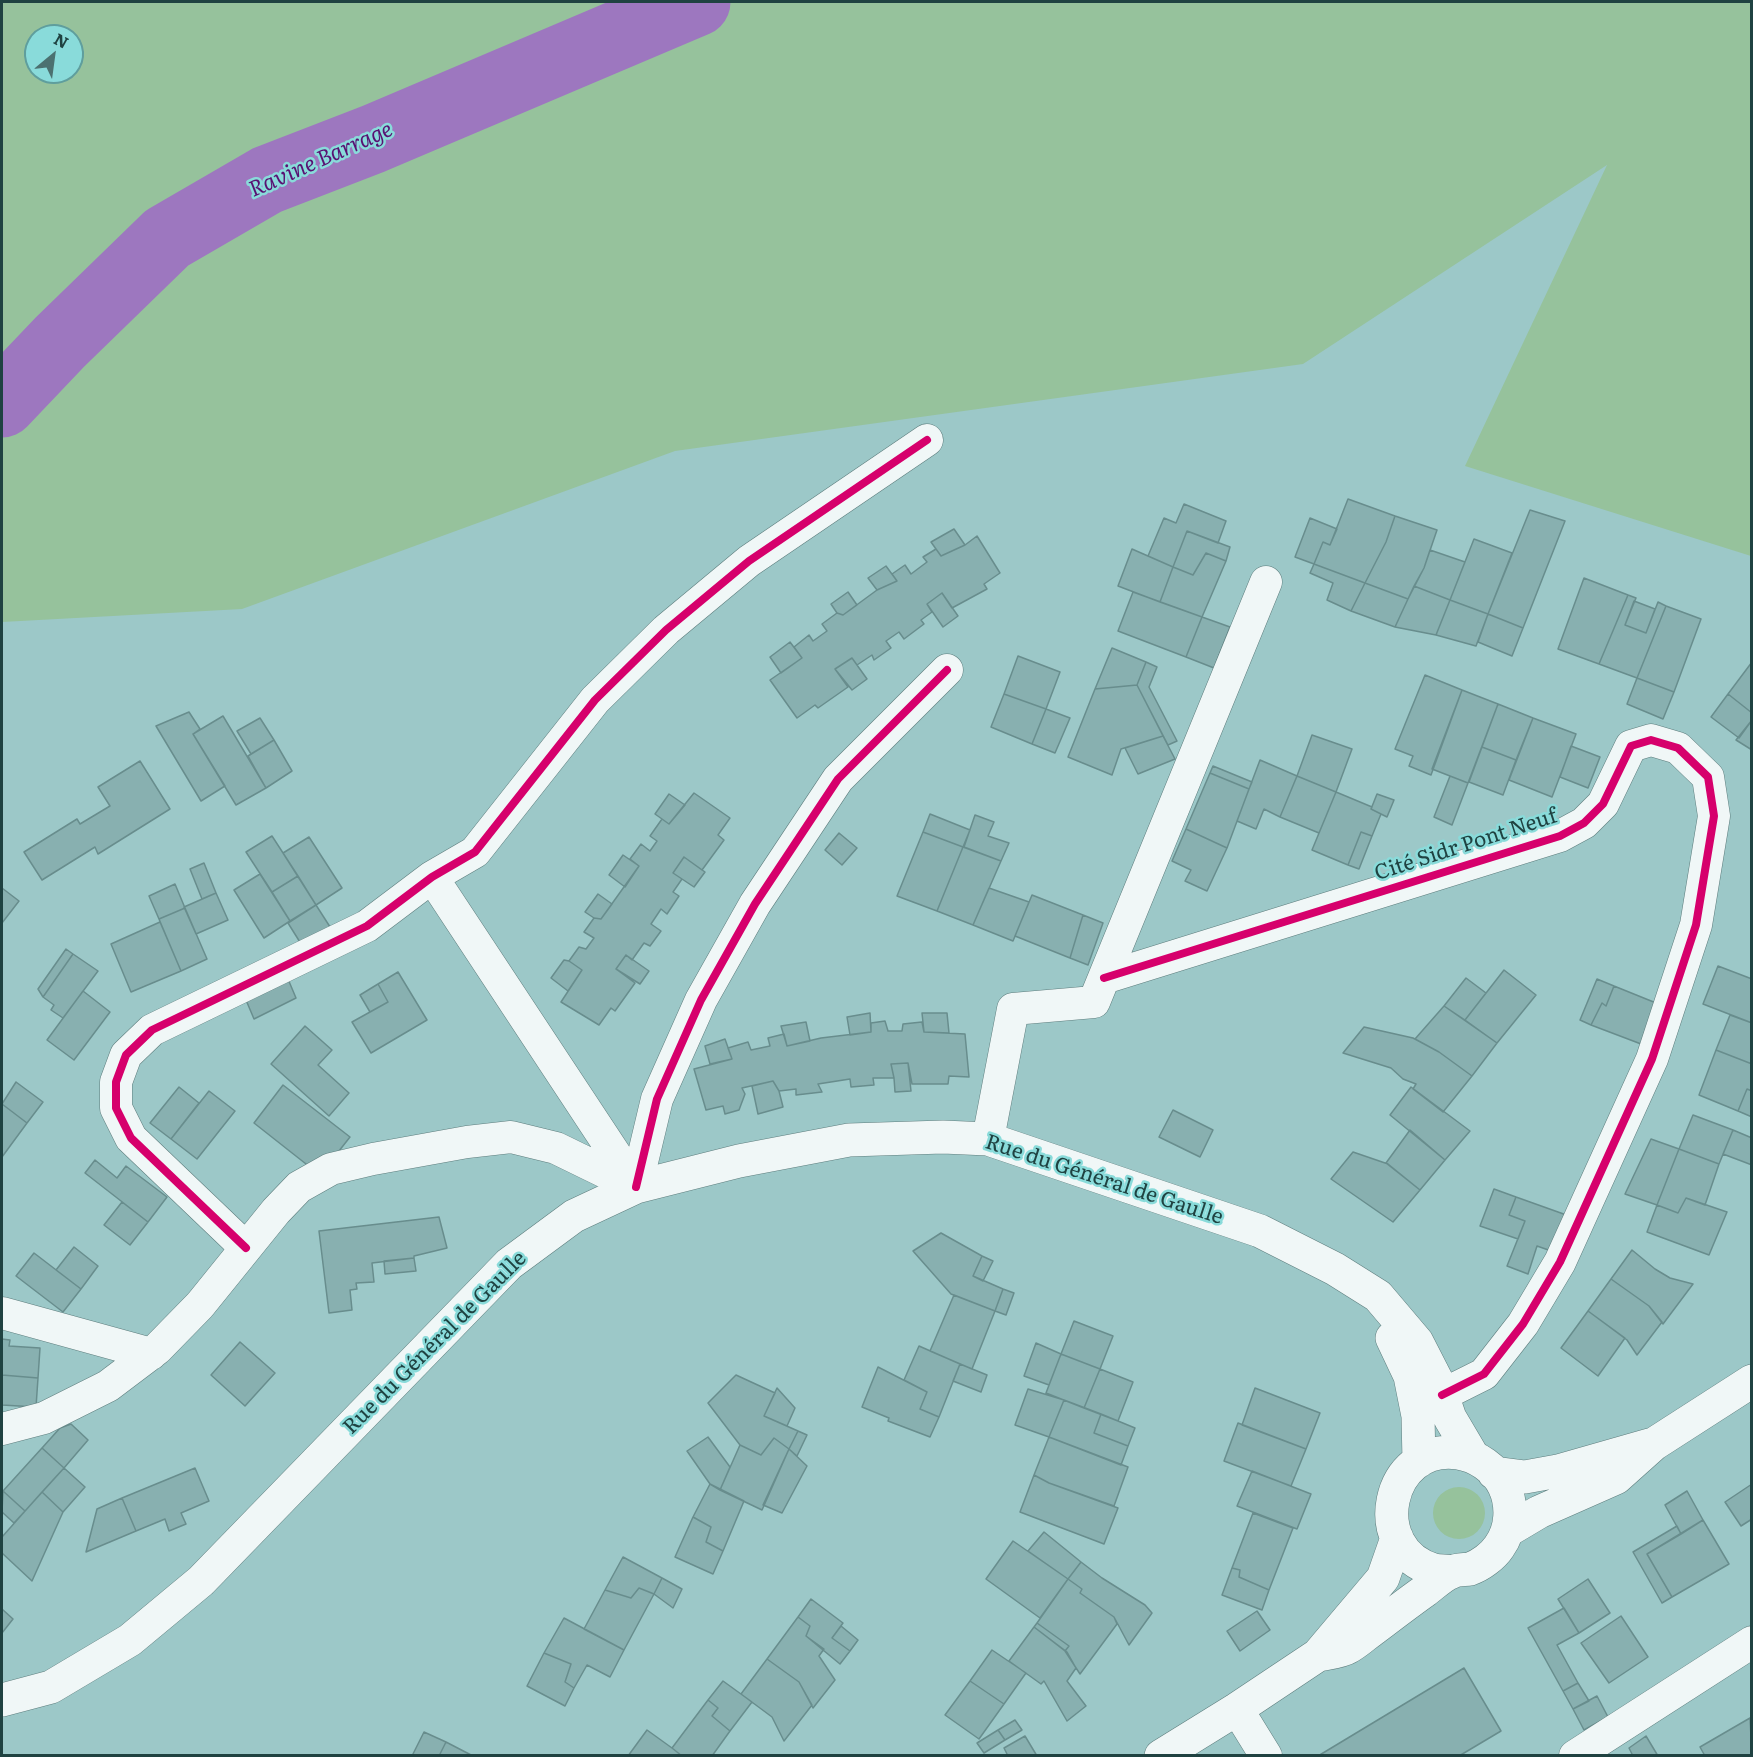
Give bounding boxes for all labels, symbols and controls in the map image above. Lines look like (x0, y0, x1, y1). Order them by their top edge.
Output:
north arrow (24, 24, 84, 84)
text: N (50, 26, 73, 54)
water label: Ravine Barrage (245, 117, 397, 203)
street label: Cité Sidr Pont Neuf (1372, 804, 1560, 886)
street label: Rue du Général de Gaulle (982, 1130, 1226, 1230)
street label: Rue du Général de Gaulle (338, 1246, 532, 1440)

